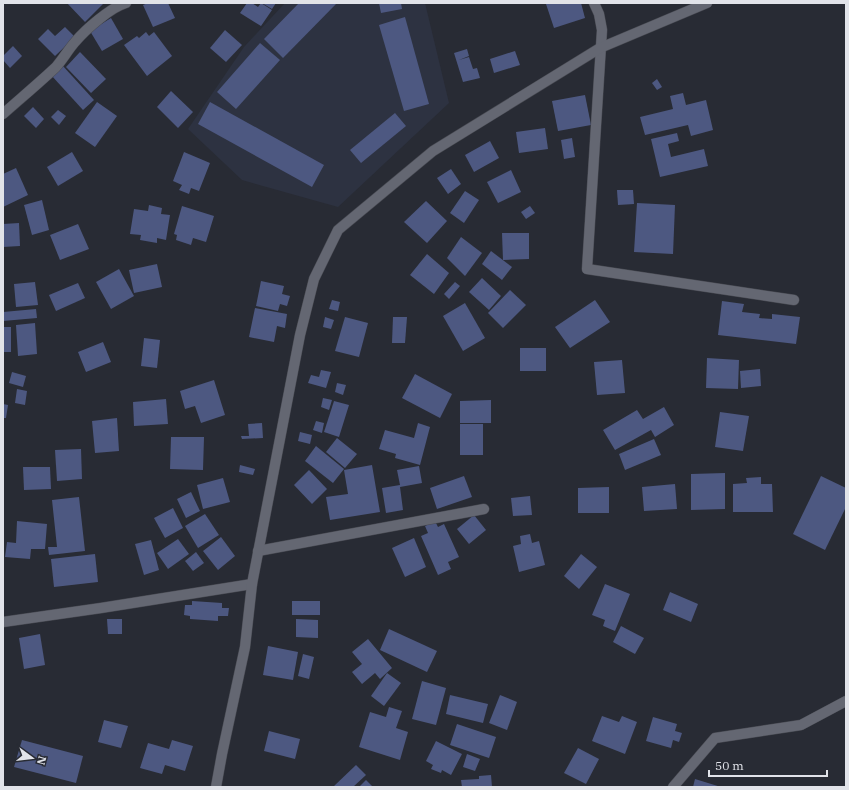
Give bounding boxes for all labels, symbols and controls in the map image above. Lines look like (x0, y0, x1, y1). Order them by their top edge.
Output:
north arrow (12, 738, 52, 778)
scale bar (709, 752, 827, 778)
text: N (34, 755, 50, 767)
text: 50 m (715, 758, 744, 773)

